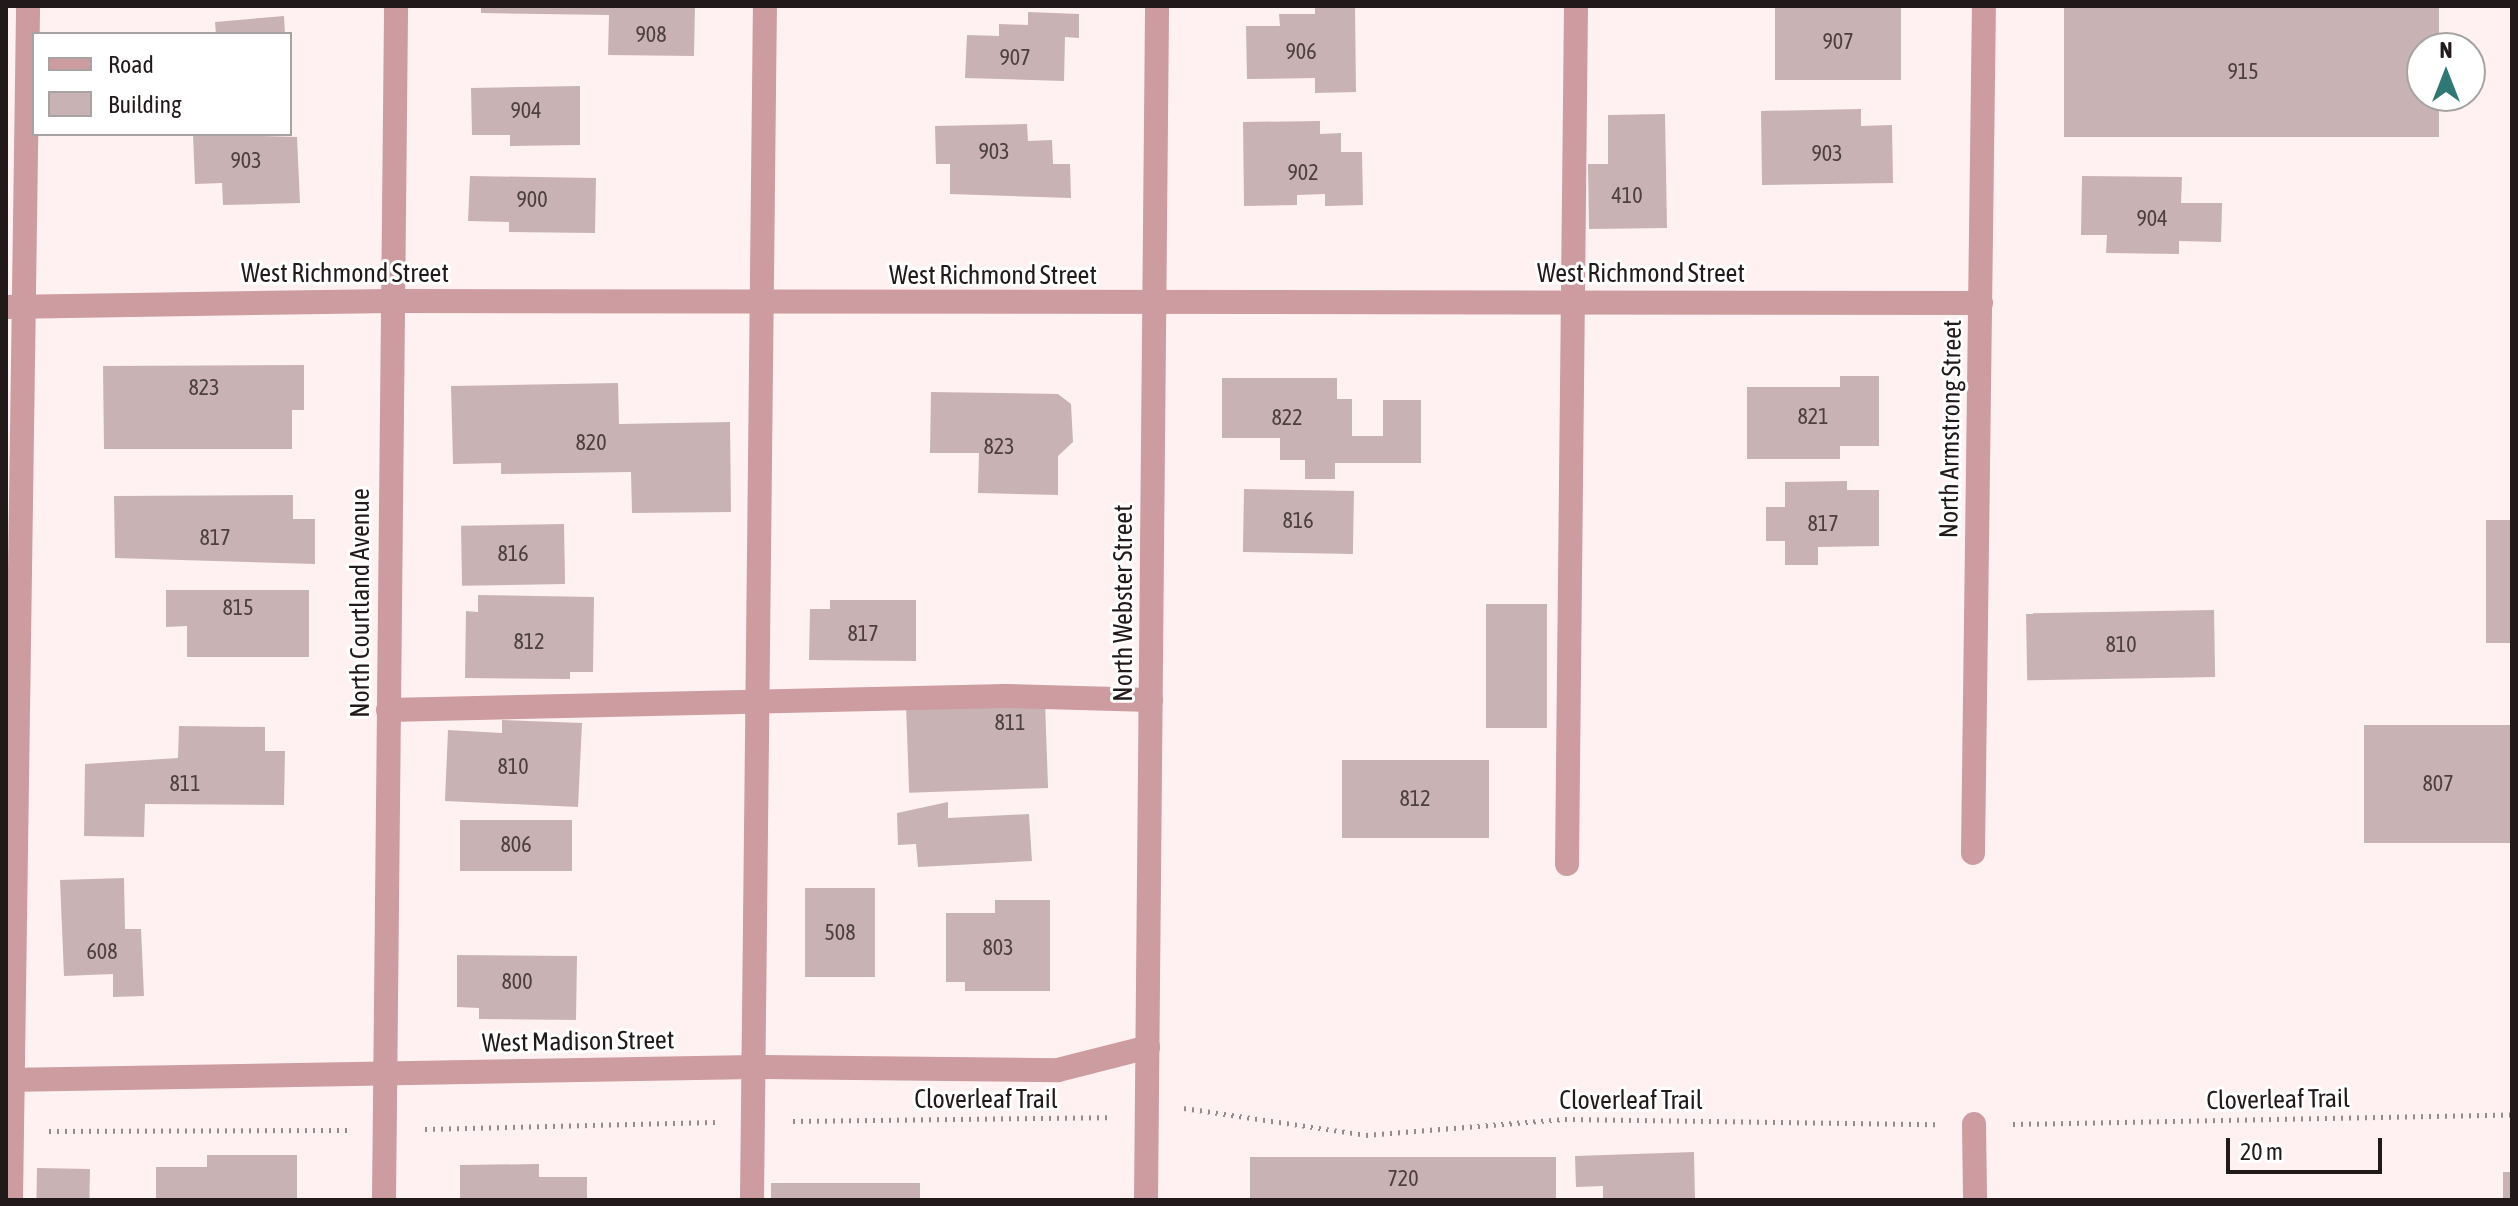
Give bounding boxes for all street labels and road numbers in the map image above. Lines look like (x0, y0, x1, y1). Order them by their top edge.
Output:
street label: West Richmond Street (241, 258, 449, 290)
street label: West Richmond Street (1537, 258, 1745, 290)
street label: West Richmond Street (889, 260, 1097, 292)
street label: North Armstrong Street (1933, 319, 1969, 539)
street label: North Courtland Avenue (345, 488, 377, 718)
street label: North Webster Street (1108, 504, 1140, 702)
street label: West Madison Street (481, 1025, 675, 1059)
street label: Cloverleaf Trail (2206, 1083, 2350, 1117)
street label: Cloverleaf Trail (914, 1084, 1058, 1116)
street label: Cloverleaf Trail (1559, 1085, 1703, 1117)

